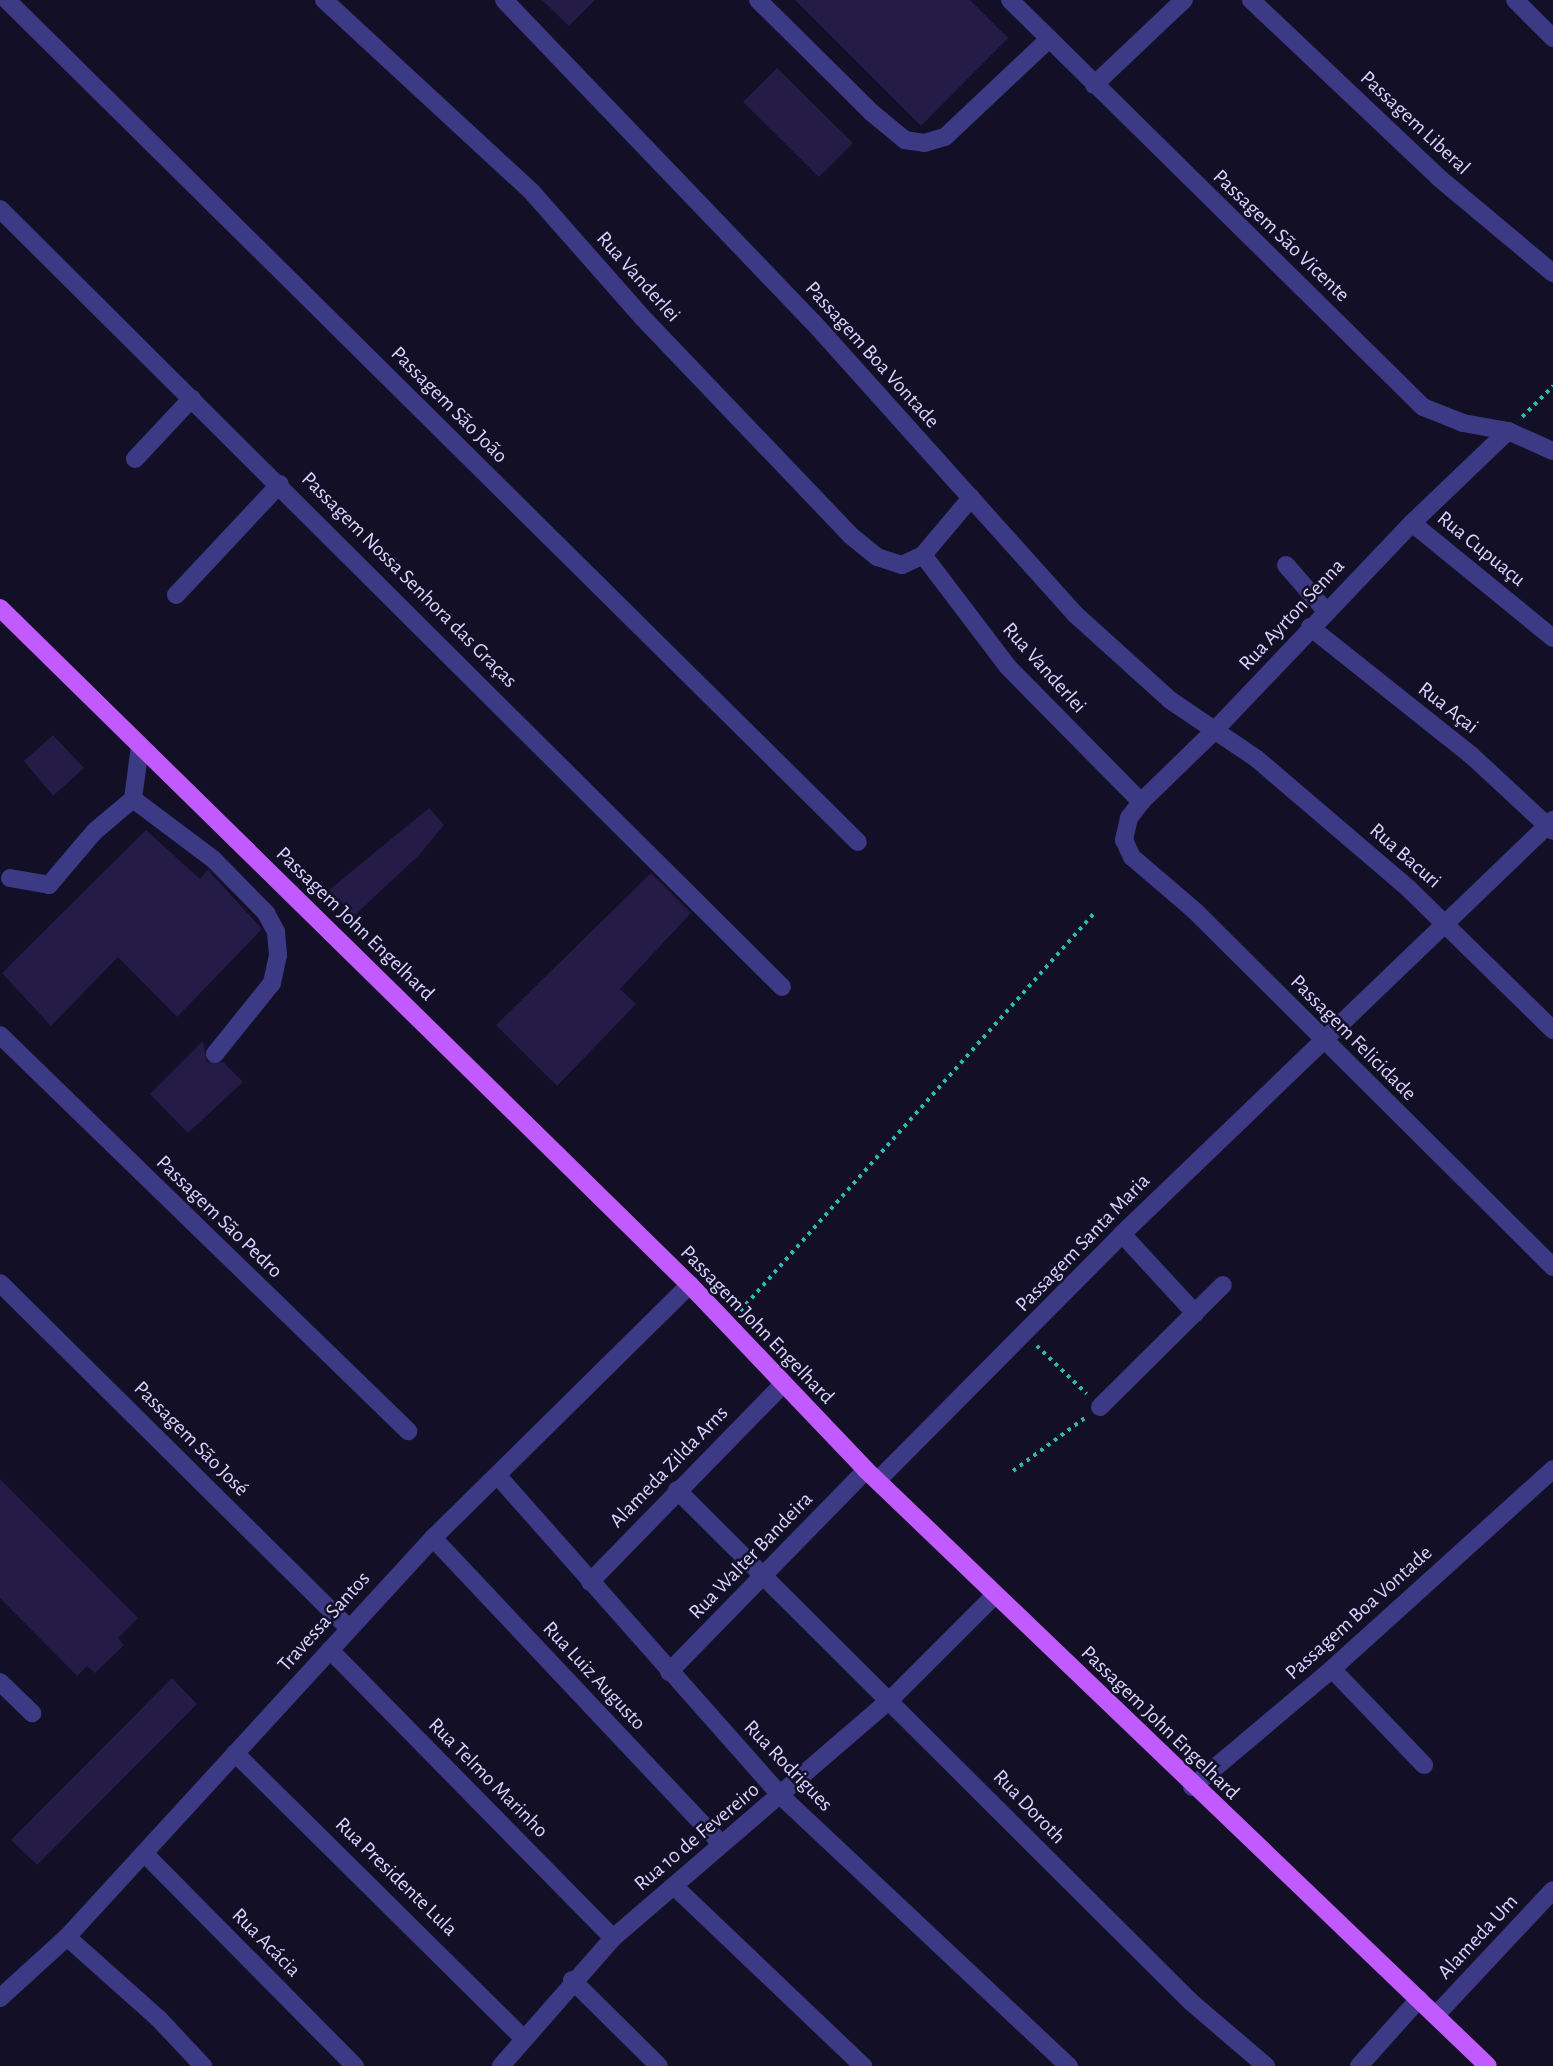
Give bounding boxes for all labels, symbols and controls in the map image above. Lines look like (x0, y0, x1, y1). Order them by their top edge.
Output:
street label: Passagem Liberal (1355, 66, 1475, 180)
street label: Passagem São Vicente (1207, 164, 1355, 308)
street label: Rua Vanderlei (591, 226, 685, 328)
street label: Passagem Boa Vontade (799, 276, 945, 434)
street label: Passagem São João (385, 341, 513, 469)
street label: Passagem Nossa Senhora das Graças (296, 467, 522, 693)
street label: Rua Cupuaçu (1432, 506, 1530, 592)
street label: Rua Ayrton Senna (1234, 554, 1350, 676)
street label: Rua Vanderlei (997, 617, 1091, 719)
street label: Rua Açai (1413, 677, 1483, 739)
street label: Rua Bacuri (1364, 818, 1446, 894)
street label: Passagem John Engelhard (270, 842, 440, 1006)
street label: Passagem Felicidade (1285, 970, 1421, 1106)
street label: Passagem São Pedro (151, 1150, 287, 1284)
street label: Passagem Santa Maria (1011, 1169, 1155, 1317)
street label: Passagem John Engelhard (675, 1240, 839, 1410)
street label: Passagem São José (128, 1376, 254, 1502)
street label: Alameda Zilda Arns (604, 1401, 734, 1533)
street label: Rua Walter Bandeira (684, 1487, 818, 1625)
street label: Passagem Boa Vontade (1280, 1540, 1438, 1686)
street label: Travessa Santos (272, 1567, 376, 1677)
street label: Rua Luiz Augusto (537, 1616, 651, 1736)
street label: Passagem John Engelhard (1075, 1641, 1245, 1805)
street label: Rua Telmo Marinho (423, 1713, 553, 1843)
street label: Rua Rodrigues (738, 1715, 838, 1817)
street label: Rua Doroth (987, 1765, 1071, 1849)
street label: Rua 10 de Fevereiro (629, 1777, 765, 1897)
street label: Rua Presidente Lula (330, 1812, 462, 1942)
street label: Alameda Um (1432, 1889, 1524, 1985)
street label: Rua Acácia (226, 1903, 306, 1983)

